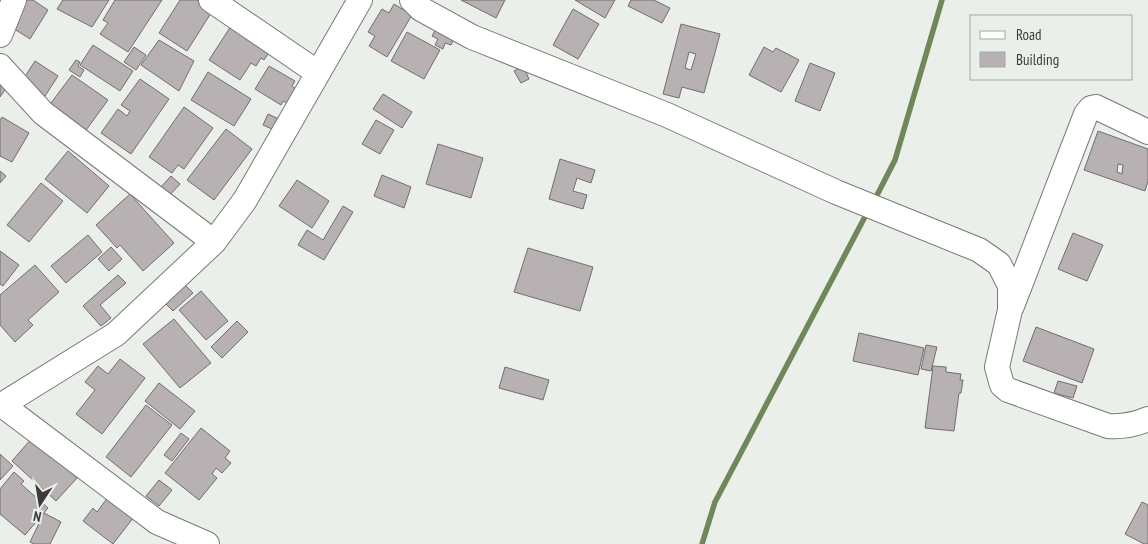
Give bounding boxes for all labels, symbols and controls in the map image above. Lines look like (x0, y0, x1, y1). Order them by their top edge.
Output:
legend (970, 15, 1133, 80)
text: Road (1016, 25, 1042, 44)
text: Building (1016, 50, 1059, 69)
north arrow (15, 479, 65, 529)
text: N (32, 507, 43, 526)

